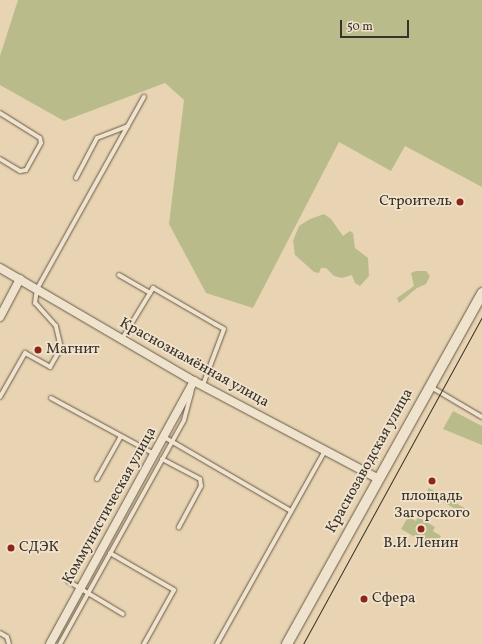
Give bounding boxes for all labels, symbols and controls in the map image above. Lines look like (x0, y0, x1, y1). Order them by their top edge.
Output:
scale bar (342, 12, 411, 38)
text: 50 m (347, 19, 373, 35)
place label: Строитель (379, 193, 452, 211)
marker: Строитель (455, 197, 465, 207)
street label: Краснознамённая улица (116, 314, 272, 412)
place label: Магнит (46, 341, 100, 359)
marker: Магнит (33, 345, 43, 355)
street label: Краснозаводская улица (323, 385, 417, 537)
street label: Коммунистическая улица (59, 424, 161, 588)
marker: площадь Загорского (427, 476, 437, 486)
place label: площадь Загорского (394, 487, 470, 522)
marker: В.И. Ленин (416, 524, 426, 534)
place label: В.И. Ленин (383, 535, 459, 553)
place label: СДЭК (19, 539, 59, 557)
marker: СДЭК (6, 543, 16, 553)
place label: Сфера (372, 590, 415, 608)
marker: Сфера (359, 594, 369, 604)

